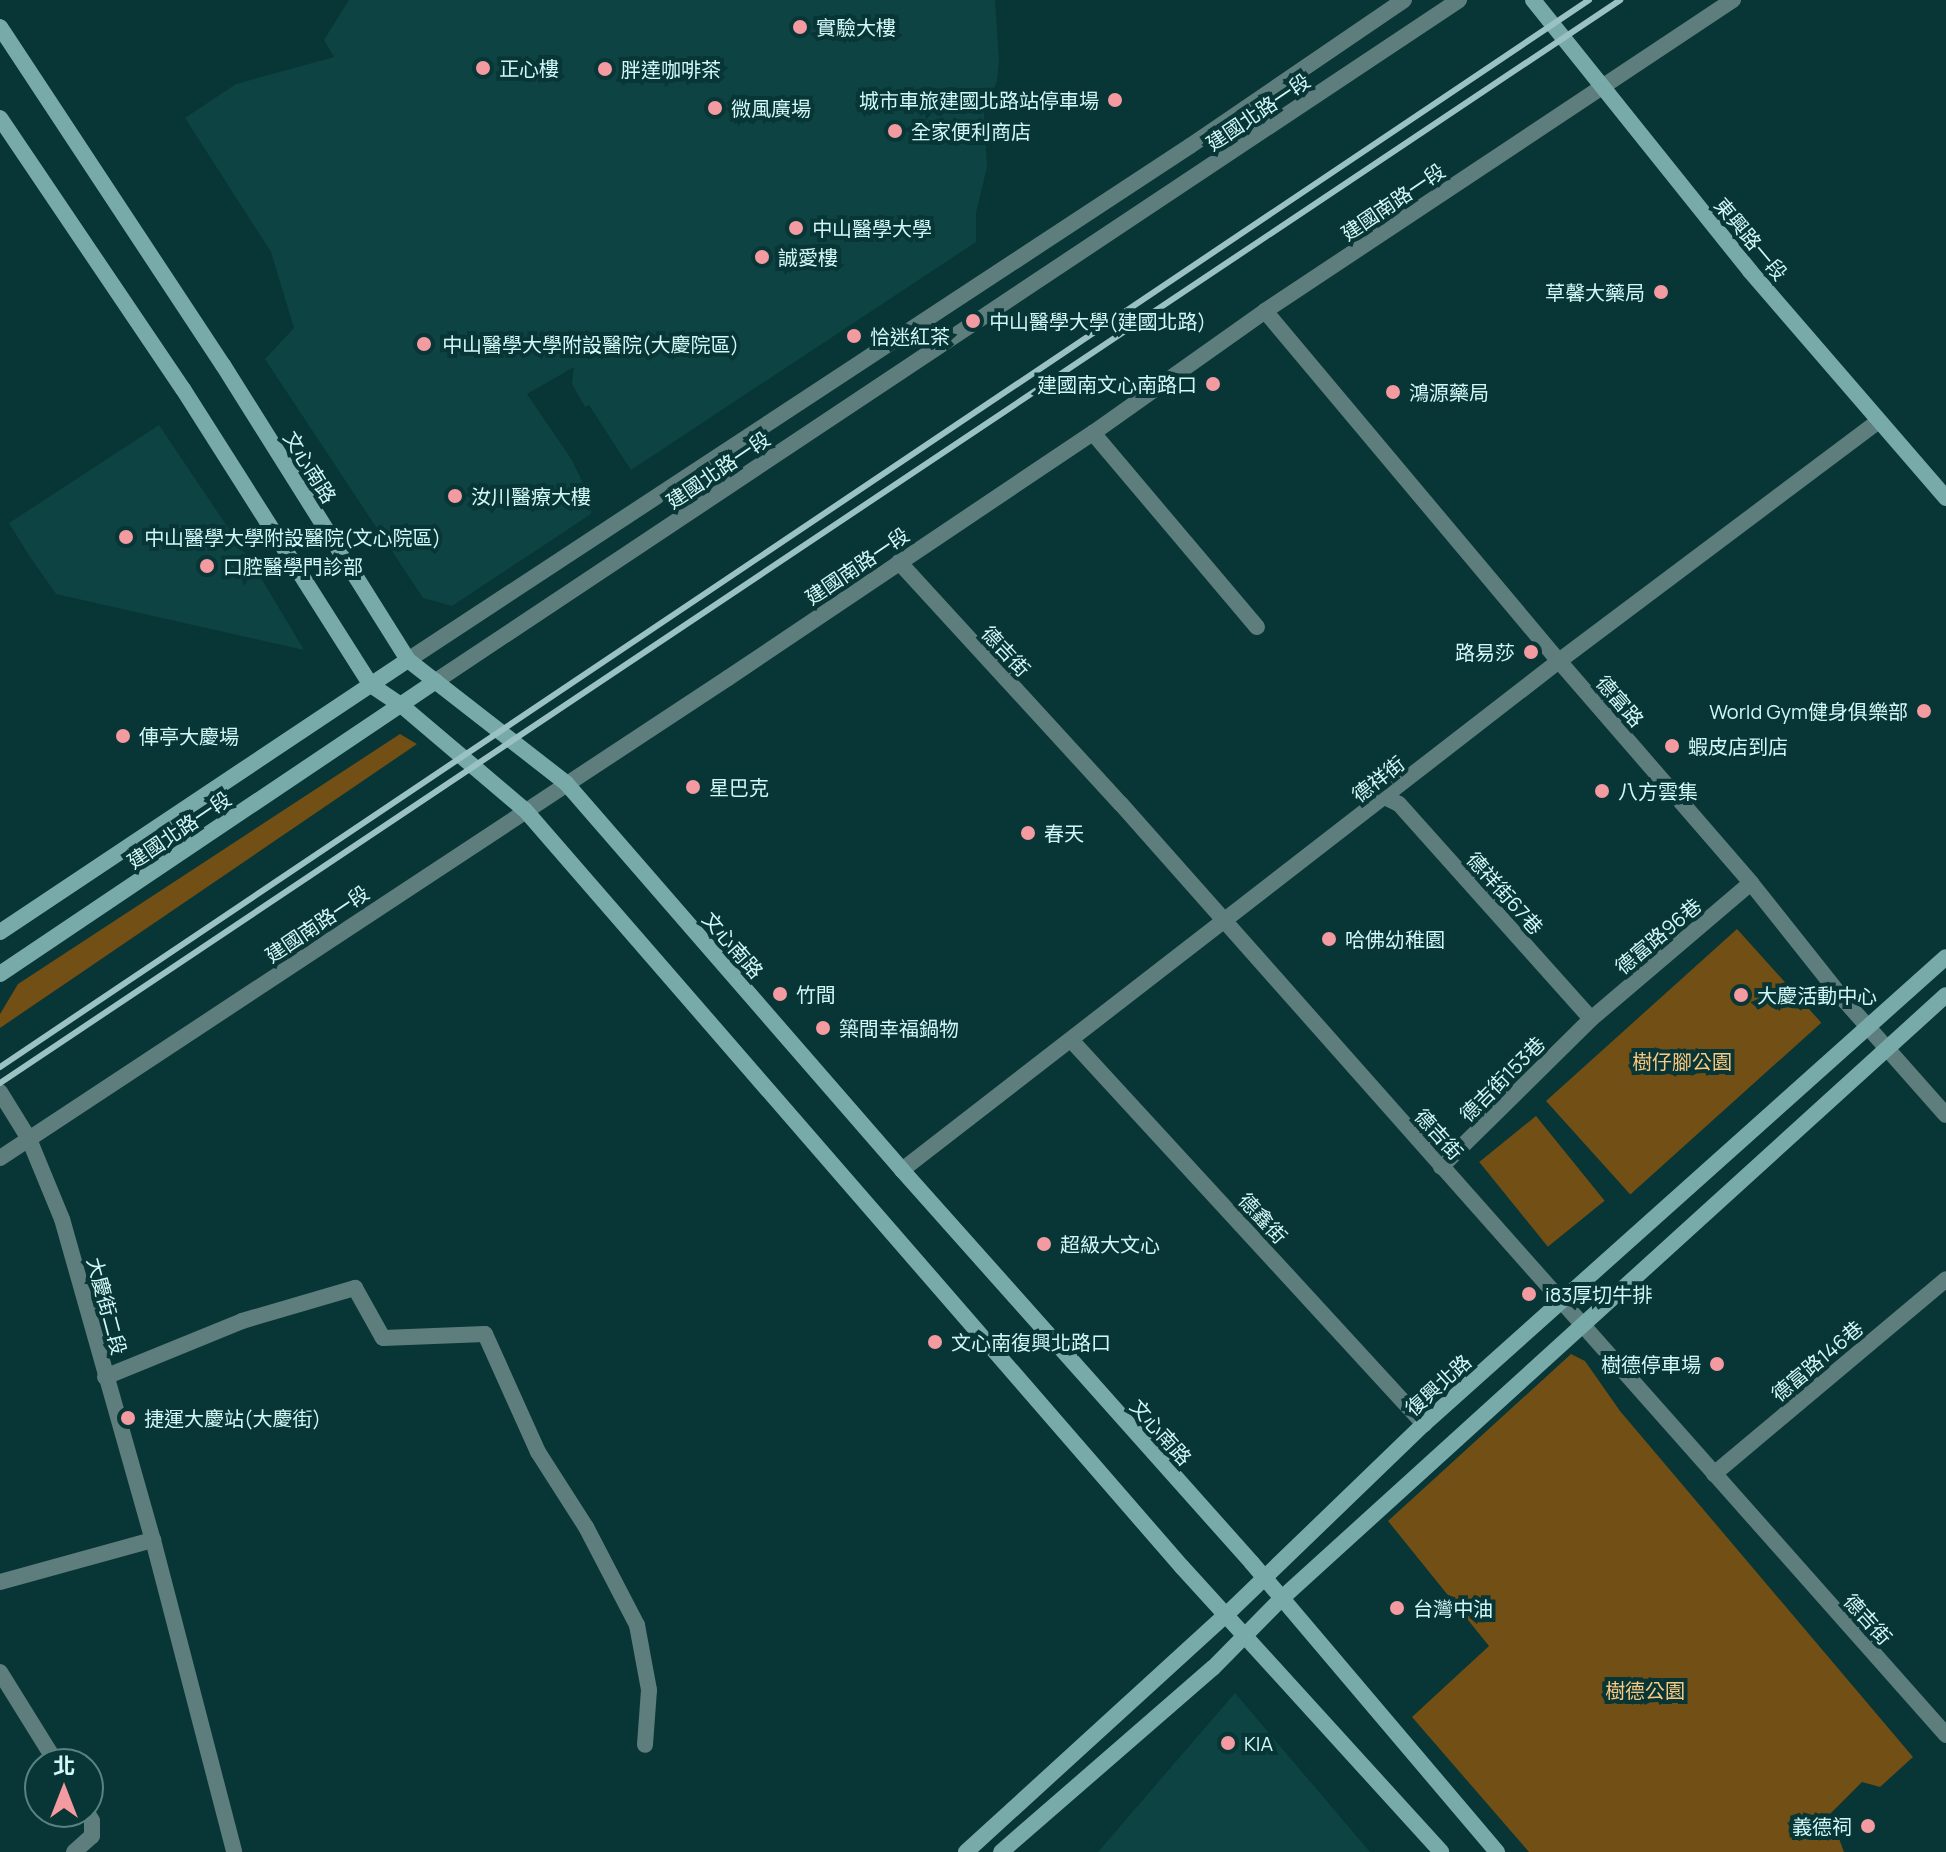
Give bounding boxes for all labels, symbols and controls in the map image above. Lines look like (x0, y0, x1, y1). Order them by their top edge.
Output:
place label: 實驗大樓 (816, 15, 896, 39)
marker: 實驗大樓 (791, 18, 809, 36)
place label: 正心樓 (499, 56, 559, 80)
place label: 胖達咖啡茶 (621, 57, 721, 81)
marker: 正心樓 (474, 59, 492, 77)
marker: 胖達咖啡茶 (596, 60, 614, 78)
street label: 建國北路一段 (1202, 69, 1314, 155)
place label: 城市車旅建國北路站停車場 (859, 88, 1099, 112)
marker: 城市車旅建國北路站停車場 (1106, 91, 1124, 109)
place label: 微風廣場 (731, 96, 811, 120)
marker: 微風廣場 (706, 99, 724, 117)
place label: 全家便利商店 (911, 119, 1031, 143)
marker: 全家便利商店 (886, 122, 904, 140)
street label: 建國南路一段 (1337, 159, 1449, 245)
street label: 東興路一段 (1710, 193, 1792, 285)
place label: 中山醫學大學 (812, 216, 932, 240)
marker: 中山醫學大學 (787, 219, 805, 237)
place label: 誠愛樓 (778, 245, 838, 269)
marker: 誠愛樓 (753, 248, 771, 266)
place label: 草馨大藥局 (1545, 280, 1645, 304)
marker: 草馨大藥局 (1652, 283, 1670, 301)
place label: 中山醫學大學(建國北路) (989, 309, 1206, 333)
marker: 中山醫學大學(建國北路) (964, 312, 982, 330)
place label: 恰迷紅茶 (870, 324, 950, 348)
marker: 恰迷紅茶 (845, 327, 863, 345)
place label: 中山醫學大學附設醫院(大慶院區) (442, 332, 739, 356)
marker: 中山醫學大學附設醫院(大慶院區) (413, 333, 435, 355)
place label: 建國南文心南路口 (1037, 372, 1197, 396)
marker: 建國南文心南路口 (1204, 375, 1222, 393)
place label: 鴻源藥局 (1409, 380, 1489, 404)
marker: 鴻源藥局 (1384, 383, 1402, 401)
street label: 文心南路 (279, 427, 341, 507)
street label: 建國北路一段 (662, 427, 774, 513)
place label: 汝川醫療大樓 (471, 484, 591, 508)
marker: 汝川醫療大樓 (446, 487, 464, 505)
street label: 建國南路一段 (801, 523, 913, 609)
place label: 中山醫學大學附設醫院(文心院區) (144, 525, 441, 549)
marker: 中山醫學大學附設醫院(文心院區) (115, 526, 137, 548)
place label: 口腔醫學門診部 (223, 554, 363, 578)
marker: 口腔醫學門診部 (198, 557, 216, 575)
street label: 德吉街 (977, 621, 1035, 681)
place label: 路易莎 (1455, 640, 1515, 664)
marker: 路易莎 (1522, 643, 1540, 661)
street label: 德富路 (1591, 670, 1649, 732)
place label: World Gym健身俱樂部 (1709, 699, 1908, 723)
marker: World Gym健身俱樂部 (1915, 702, 1933, 720)
place label: 俥亭大慶場 (139, 724, 239, 748)
marker: 俥亭大慶場 (114, 727, 132, 745)
place label: 蝦皮店到店 (1688, 734, 1788, 758)
marker: 蝦皮店到店 (1663, 737, 1681, 755)
street label: 德祥街 (1347, 751, 1409, 807)
place label: 星巴克 (709, 775, 769, 799)
marker: 星巴克 (684, 778, 702, 796)
place label: 八方雲集 (1618, 779, 1698, 803)
marker: 八方雲集 (1593, 782, 1611, 800)
street label: 建國北路一段 (123, 787, 235, 873)
place label: 春天 (1044, 821, 1084, 845)
marker: 春天 (1019, 824, 1037, 842)
street label: 德祥街67巷 (1462, 847, 1548, 939)
street label: 建國南路一段 (261, 881, 373, 967)
street label: 德富路96巷 (1610, 893, 1706, 979)
street label: 文心南路 (698, 907, 768, 983)
place label: 哈佛幼稚園 (1345, 927, 1445, 951)
marker: 哈佛幼稚園 (1320, 930, 1338, 948)
place label: 竹間 (796, 982, 836, 1006)
place label: 大慶活動中心 (1757, 983, 1877, 1007)
marker: 竹間 (771, 985, 789, 1003)
marker: 大慶活動中心 (1732, 986, 1750, 1004)
place label: 築間幸福鍋物 (839, 1016, 959, 1040)
marker: 築間幸福鍋物 (814, 1019, 832, 1037)
street label: 德吉街153巷 (1454, 1031, 1550, 1127)
park label: 樹仔腳公園 (1632, 1049, 1732, 1073)
street label: 德吉街 (1410, 1104, 1468, 1164)
street label: 德鑫街 (1234, 1188, 1292, 1248)
place label: 超級大文心 (1060, 1232, 1160, 1256)
marker: 超級大文心 (1035, 1235, 1053, 1253)
street label: 大慶街二段 (82, 1255, 132, 1357)
place label: i83厚切牛排 (1545, 1282, 1652, 1306)
marker: i83厚切牛排 (1520, 1285, 1538, 1303)
street label: 德富路146巷 (1766, 1316, 1868, 1406)
place label: 文心南復興北路口 (951, 1330, 1111, 1354)
marker: 文心南復興北路口 (926, 1333, 944, 1351)
street label: 復興北路 (1400, 1349, 1476, 1421)
place label: 樹德停車場 (1601, 1352, 1701, 1376)
marker: 樹德停車場 (1708, 1355, 1726, 1373)
street label: 文心南路 (1125, 1394, 1197, 1470)
place label: 捷運大慶站(大慶街) (144, 1406, 321, 1430)
marker: 捷運大慶站(大慶街) (119, 1409, 137, 1427)
street label: 德吉街 (1839, 1589, 1897, 1649)
place label: 台灣中油 (1413, 1596, 1493, 1620)
marker: 台灣中油 (1388, 1599, 1406, 1617)
park label: 樹德公園 (1605, 1678, 1685, 1702)
place label: KIA (1244, 1731, 1273, 1755)
marker: KIA (1219, 1734, 1237, 1752)
north arrow (24, 1748, 104, 1828)
text: 北 (53, 1751, 75, 1781)
place label: 義德祠 (1792, 1814, 1852, 1838)
marker: 義德祠 (1859, 1817, 1877, 1835)

